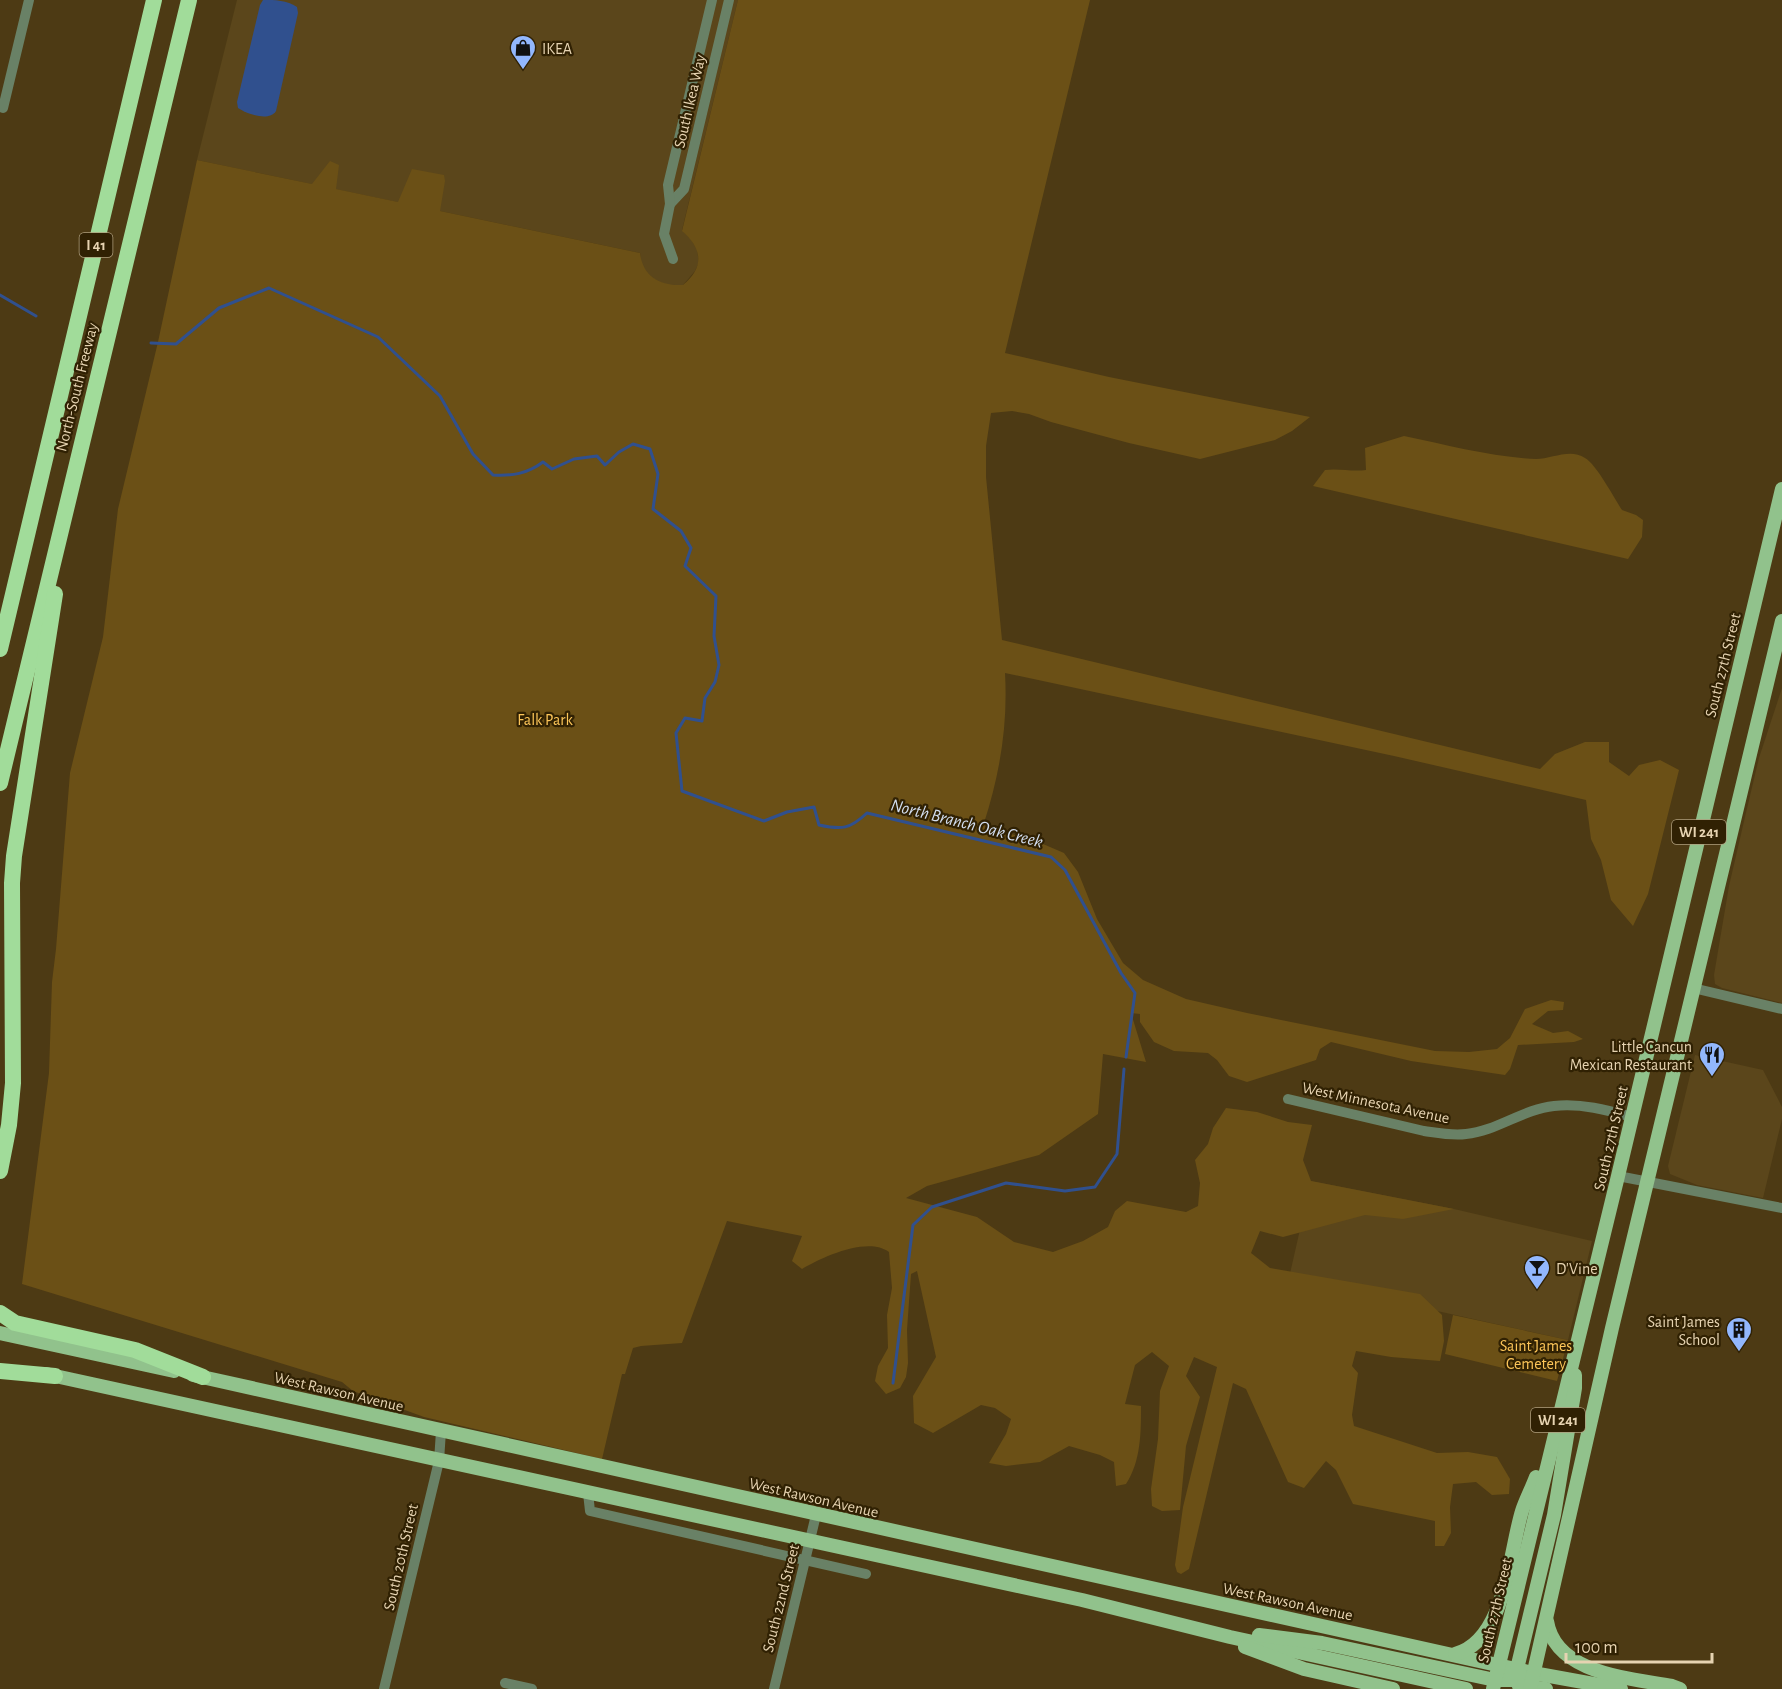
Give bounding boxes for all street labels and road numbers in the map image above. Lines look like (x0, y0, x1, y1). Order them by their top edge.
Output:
street label: South Ikea Way (671, 53, 710, 150)
road number: I 41 (80, 233, 112, 257)
street label: North-South Freeway (53, 321, 102, 453)
street label: South 27th Street (1702, 611, 1744, 719)
road number: WI 241 (1672, 820, 1726, 844)
street label: West Minnesota Avenue (1301, 1080, 1451, 1126)
street label: South 27th Street (1591, 1084, 1631, 1192)
street label: West Rawson Avenue (273, 1369, 405, 1415)
road number: WI 241 (1531, 1408, 1585, 1432)
street label: West Rawson Avenue (748, 1475, 880, 1521)
street label: South 20th Street (381, 1502, 421, 1612)
street label: South 22nd Street (760, 1543, 802, 1654)
street label: South 27th Street (1475, 1556, 1515, 1664)
street label: West Rawson Avenue (1221, 1580, 1354, 1624)

